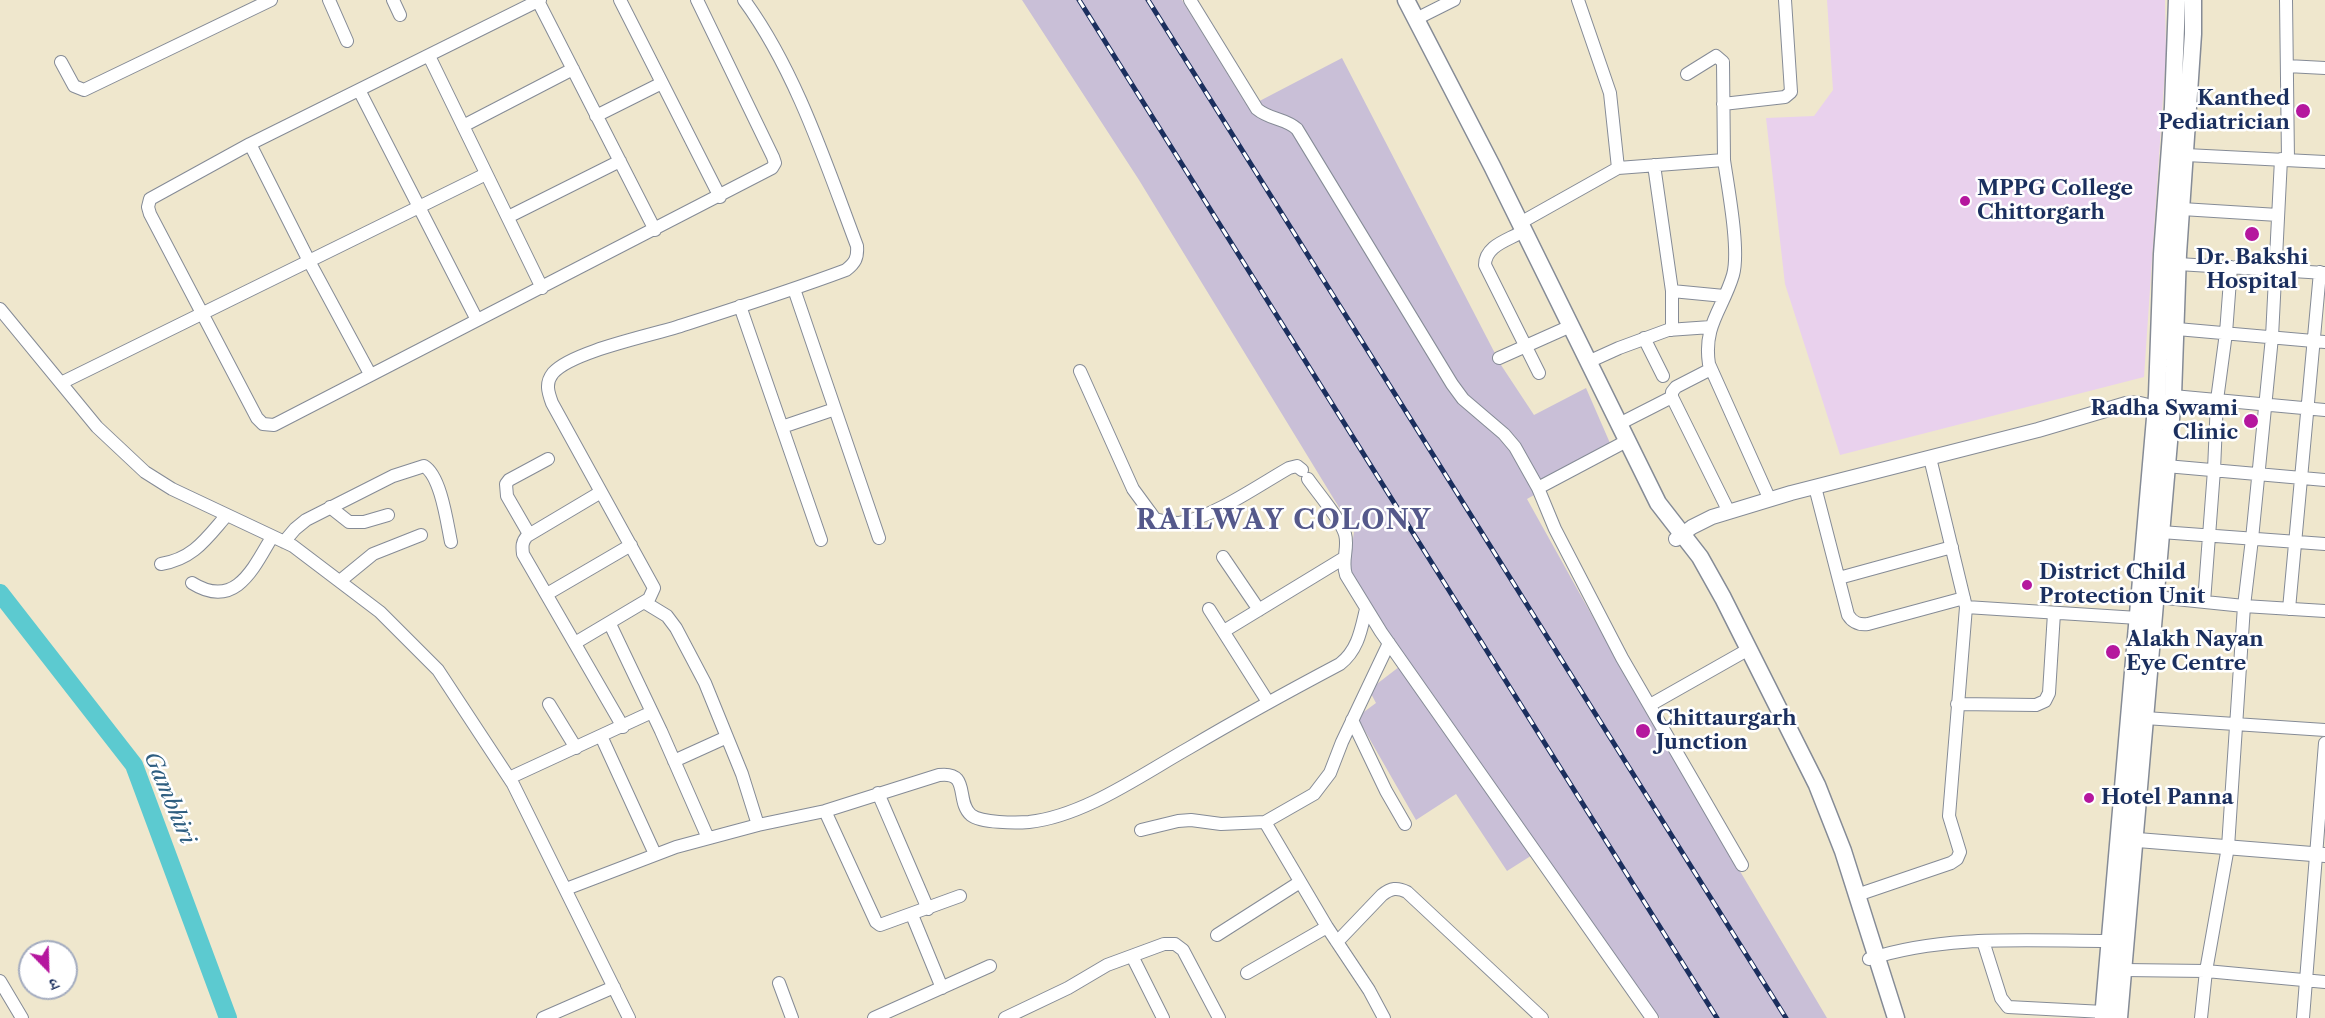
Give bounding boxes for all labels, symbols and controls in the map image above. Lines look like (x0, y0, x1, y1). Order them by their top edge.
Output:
place label: Kanthed Pediatrician (2158, 86, 2290, 136)
marker: Kanthed Pediatrician (2294, 102, 2312, 120)
place label: MPPG College Chittorgarh (1977, 176, 2133, 226)
marker: MPPG College Chittorgarh (1958, 194, 1972, 208)
marker: Dr. Bakshi Hospital (2243, 225, 2261, 243)
place label: Dr. Bakshi Hospital (2196, 245, 2308, 295)
place label: Radha Swami Clinic (2091, 396, 2238, 446)
marker: Radha Swami Clinic (2242, 412, 2260, 430)
district label: RAILWAY COLONY (1136, 505, 1432, 537)
place label: District Child Protection Unit (2039, 560, 2205, 610)
marker: District Child Protection Unit (2020, 578, 2034, 592)
place label: Alakh Nayan Eye Centre (2126, 627, 2264, 677)
marker: Alakh Nayan Eye Centre (2104, 643, 2122, 661)
place label: Chittaurgarh Junction (1656, 706, 1797, 756)
marker: Chittaurgarh Junction (1634, 722, 1652, 740)
water label: Gambhiri (138, 748, 200, 848)
place label: Hotel Panna (2101, 785, 2234, 811)
marker: Hotel Panna (2082, 791, 2096, 805)
north arrow (18, 940, 78, 1000)
text: उ (47, 974, 62, 996)

